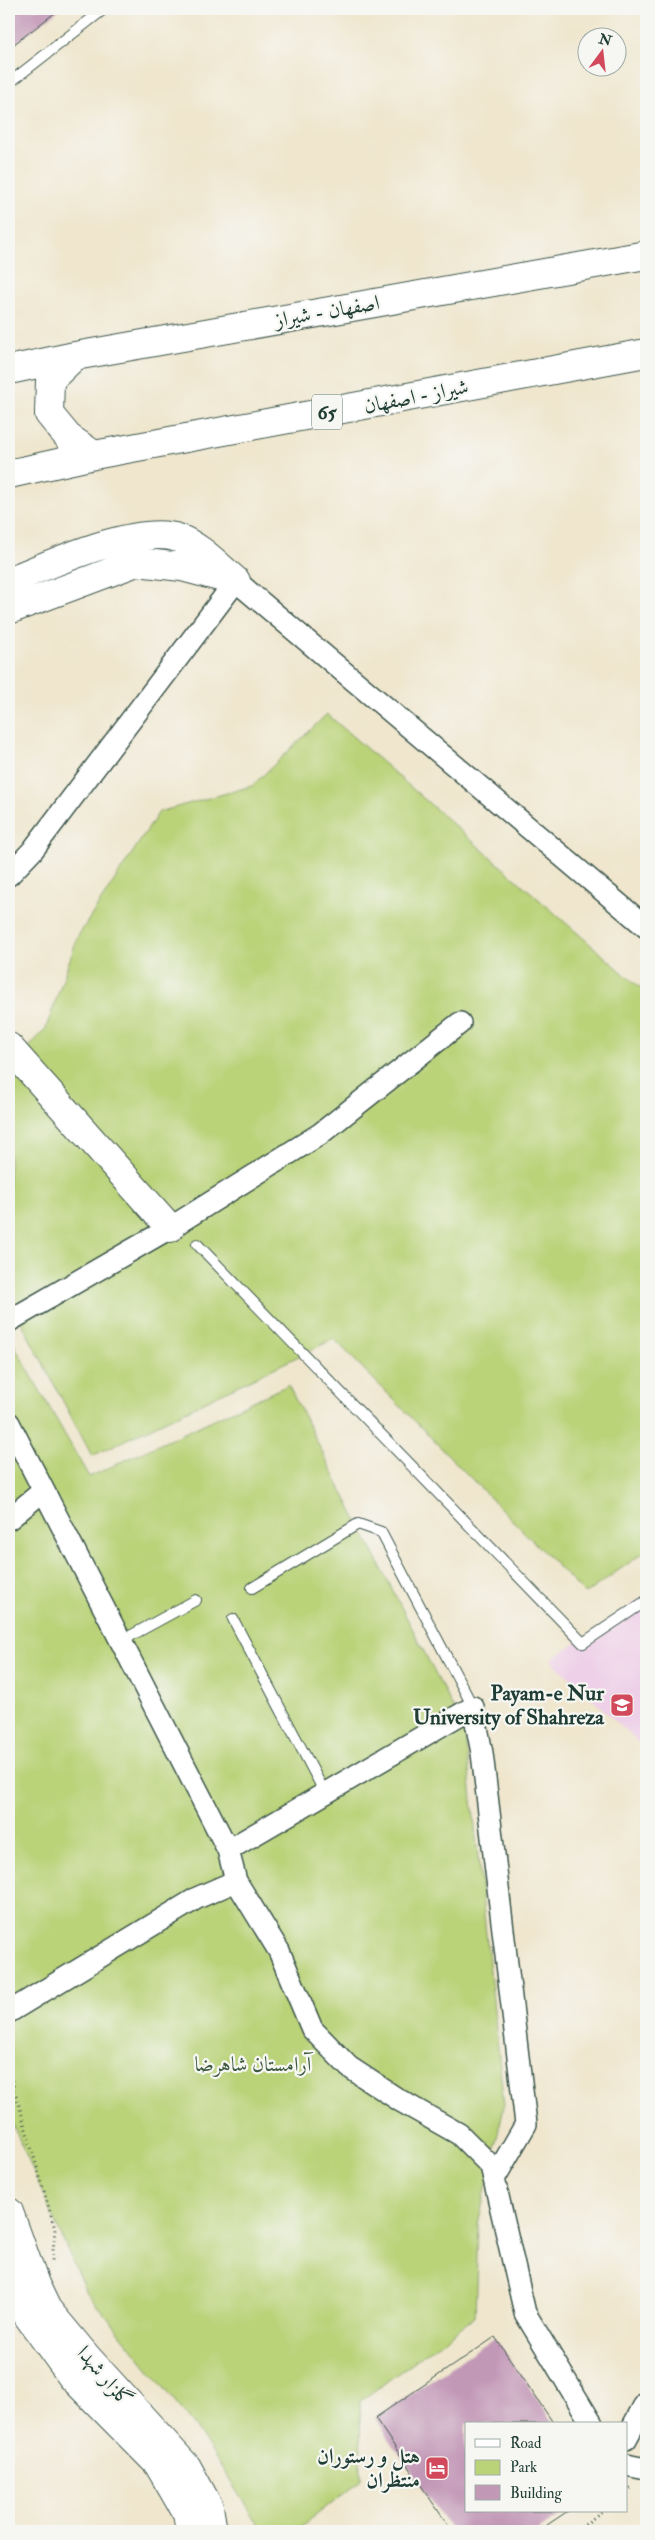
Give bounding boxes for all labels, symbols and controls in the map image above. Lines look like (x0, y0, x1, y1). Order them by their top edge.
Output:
north arrow (578, 28, 628, 78)
text: N (596, 30, 614, 50)
street label: اصفهان - شیراز (270, 289, 382, 334)
street label: شیراز - اصفهان (361, 373, 471, 420)
road number: 65 (312, 394, 342, 430)
place label: Payam-e Nur University of Shahreza (413, 1680, 605, 1731)
school or university icon: Payam-e Nur University of Shahreza (609, 1692, 635, 1718)
park label: آرامستان شاهرضا (195, 2051, 314, 2078)
street label: گلزار شهدا (71, 2340, 139, 2412)
legend (465, 2422, 628, 2512)
text: Road (510, 2434, 542, 2453)
place label: هتل و رستوران منتظران (317, 2443, 420, 2494)
hotel icon: هتل و رستوران منتظران (424, 2455, 450, 2481)
text: Park (510, 2458, 537, 2477)
text: Building (510, 2484, 562, 2503)

